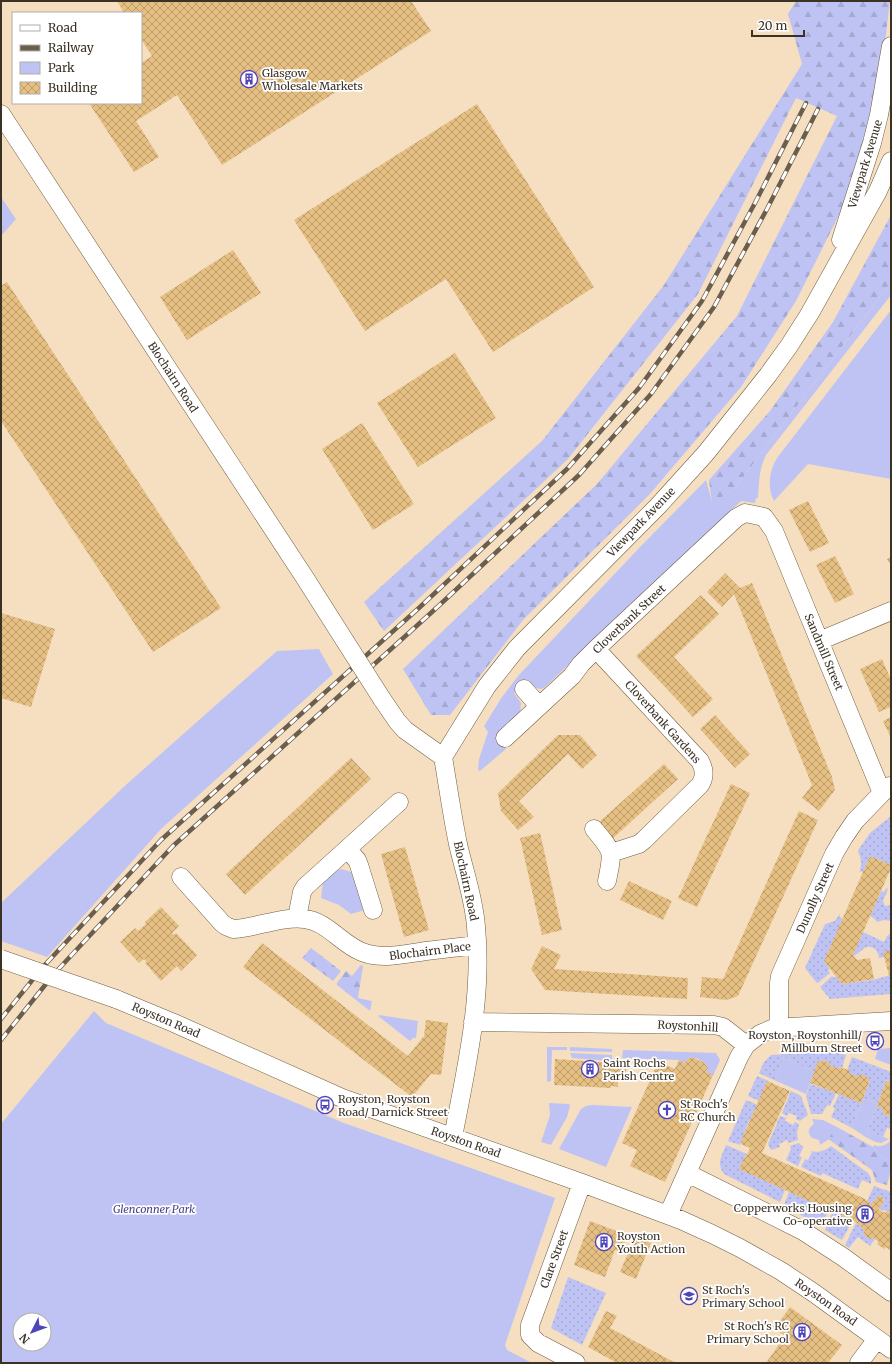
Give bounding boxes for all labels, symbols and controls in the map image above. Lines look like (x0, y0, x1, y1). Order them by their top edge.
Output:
legend (12, 12, 142, 104)
scale bar (752, 12, 804, 38)
text: 20 m (758, 18, 787, 33)
text: Road (48, 20, 77, 35)
text: Railway (48, 40, 94, 55)
text: Park (48, 60, 75, 75)
place label: Glasgow Wholesale Markets (261, 66, 363, 93)
building icon: Glasgow Wholesale Markets (239, 69, 259, 89)
text: Building (48, 80, 98, 95)
street label: Viewpark Avenue (845, 118, 885, 211)
street label: Blochairn Road (145, 339, 201, 415)
street label: Viewpark Avenue (603, 484, 678, 561)
street label: Cloverbank Street (590, 581, 669, 656)
street label: Sandmill Street (802, 612, 847, 693)
street label: Cloverbank Gardens (622, 678, 704, 766)
street label: Blochairn Road (451, 840, 481, 922)
street label: Dunolly Street (793, 860, 837, 936)
street label: Blochairn Place (388, 939, 472, 963)
street label: Royston Road (130, 999, 203, 1041)
street label: Roystonhill (657, 1017, 719, 1035)
place label: Royston, Roystonhill/ Millburn Street (748, 1028, 863, 1055)
bus stop icon: Royston, Roystonhill/ Millburn Street (865, 1031, 885, 1051)
place label: Saint Rochs Parish Centre (603, 1056, 674, 1083)
building icon: Saint Rochs Parish Centre (580, 1059, 600, 1079)
place label: Royston, Royston Road/ Darnick Street (338, 1092, 449, 1119)
bus stop icon: Royston, Royston Road/ Darnick Street (315, 1095, 335, 1115)
place label: St Roch's RC Church (680, 1097, 736, 1124)
church icon: St Roch's RC Church (657, 1100, 677, 1120)
street label: Royston Road (429, 1124, 503, 1161)
place label: Copperworks Housing Co-operative (734, 1201, 852, 1228)
park label: Glenconner Park (113, 1202, 195, 1216)
building icon: Copperworks Housing Co-operative (855, 1204, 875, 1224)
street label: Clare Street (537, 1227, 571, 1290)
place label: Royston Youth Action (616, 1229, 686, 1256)
building icon: Royston Youth Action (594, 1232, 614, 1252)
street label: Royston Road (792, 1275, 860, 1329)
place label: St Roch's Primary School (702, 1283, 785, 1310)
school or university icon: St Roch's Primary School (679, 1286, 699, 1306)
north arrow (12, 1312, 52, 1352)
place label: St Roch's RC Primary School (707, 1319, 790, 1346)
building icon: St Roch's RC Primary School (792, 1322, 812, 1342)
text: N (16, 1331, 33, 1347)

